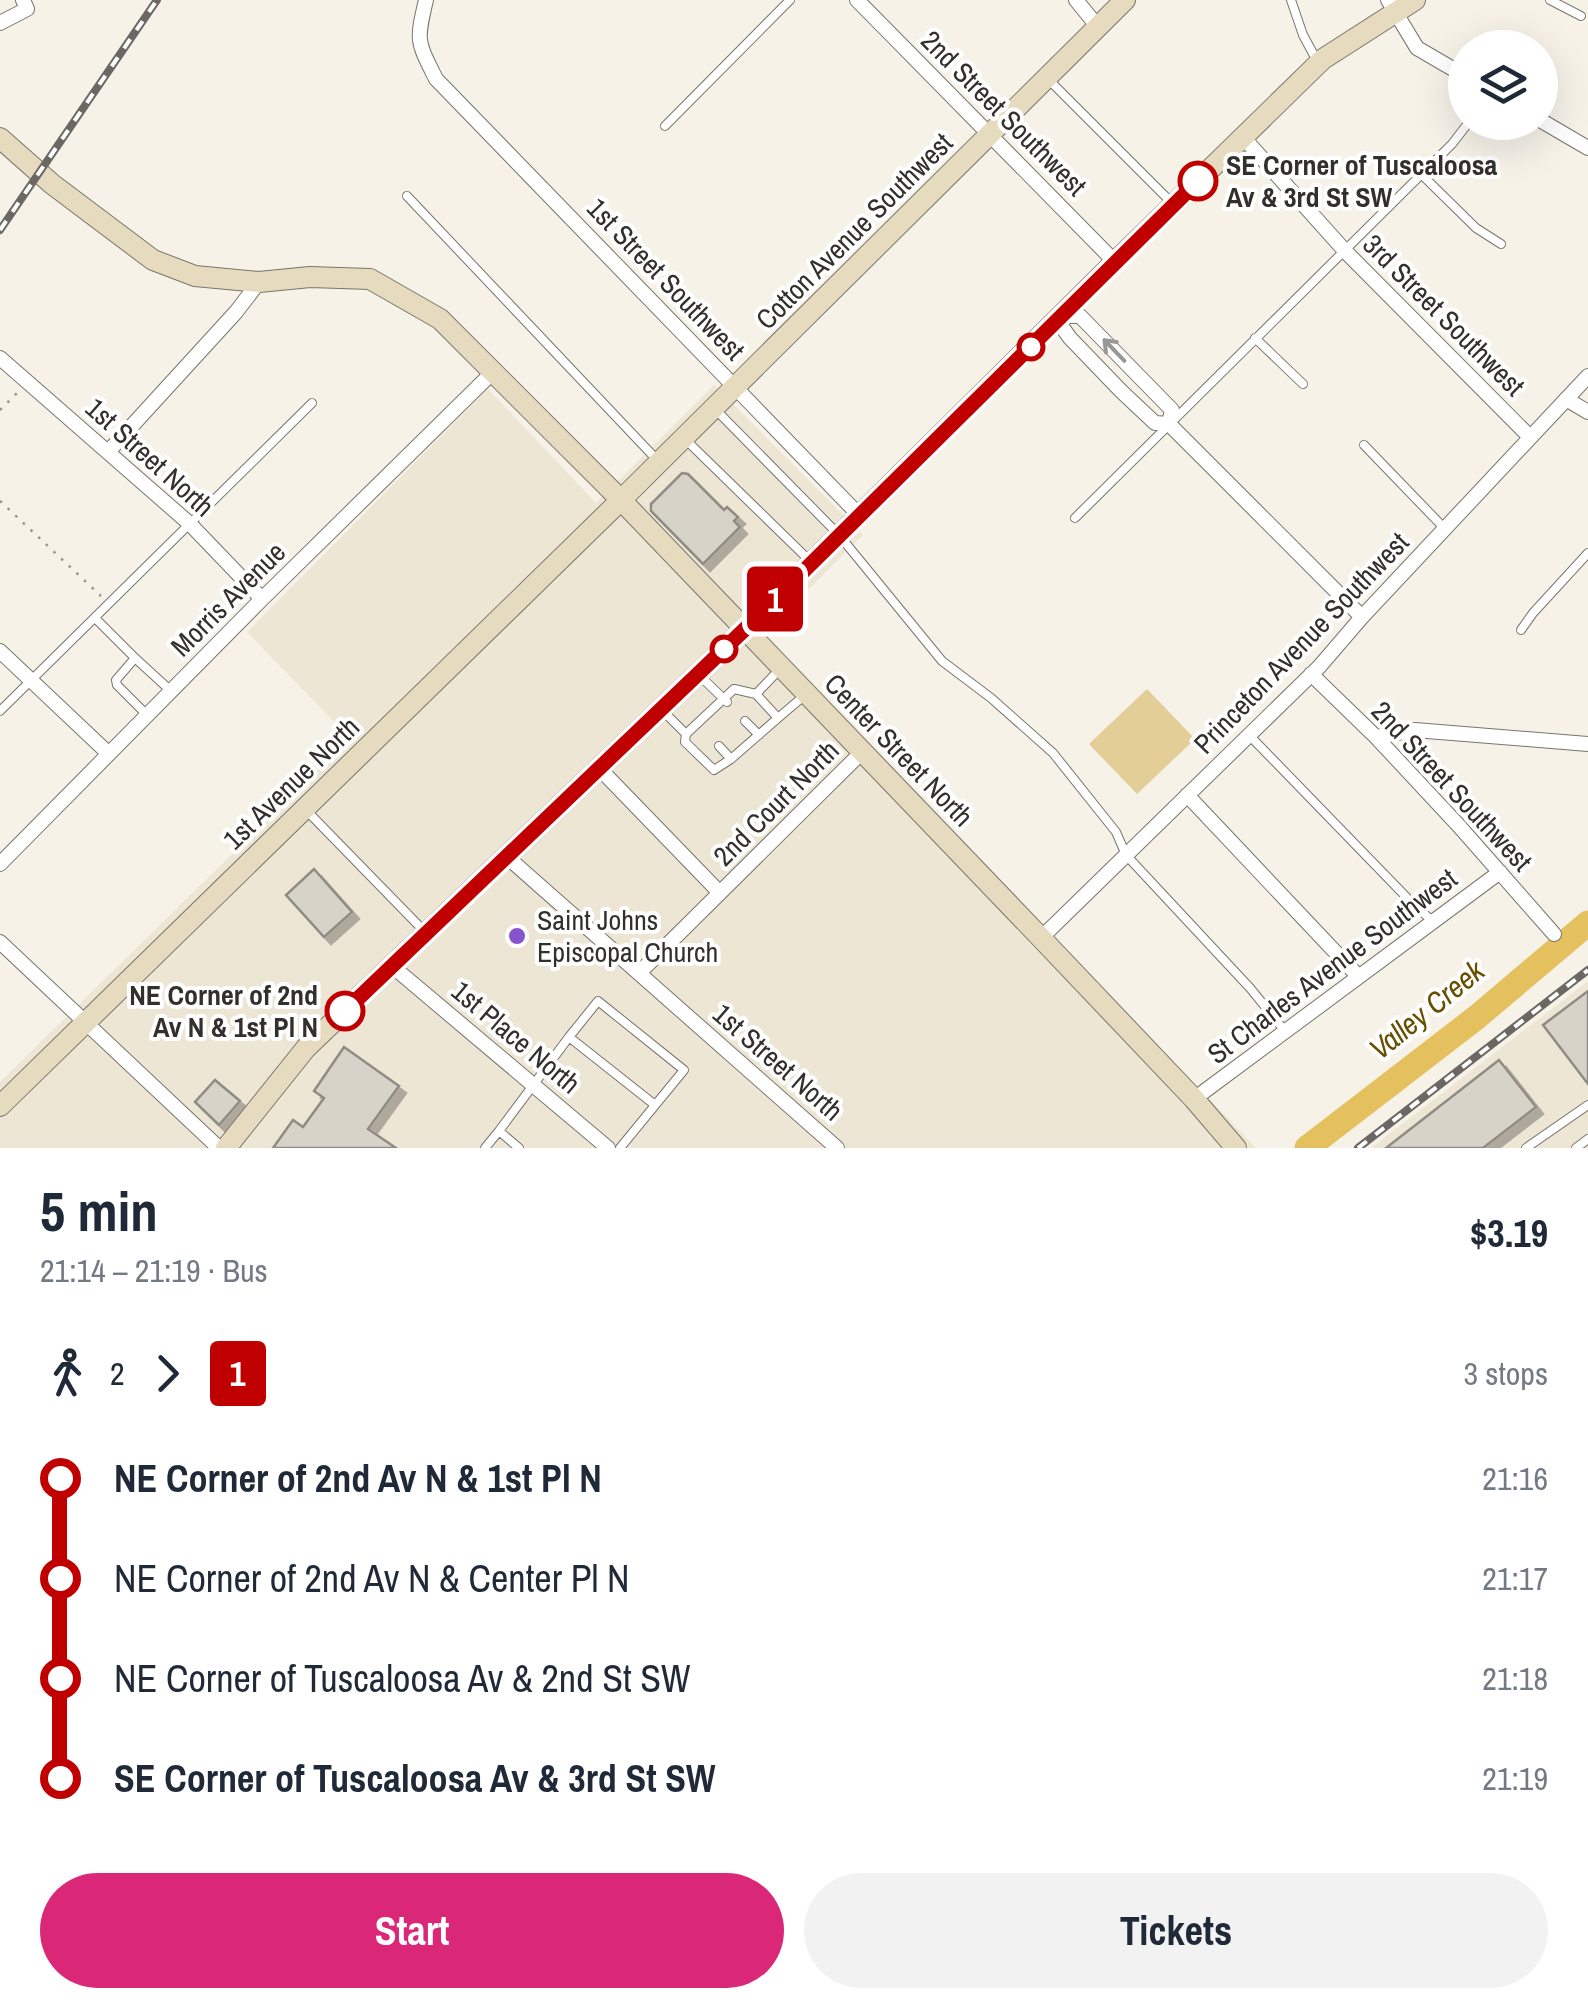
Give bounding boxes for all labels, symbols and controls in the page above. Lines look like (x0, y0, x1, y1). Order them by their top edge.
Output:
street label: 2nd Street Southwest (913, 22, 1095, 204)
map controls (1448, 30, 1558, 140)
button: layers (1448, 30, 1558, 140)
street label: Cotton Avenue Southwest (747, 124, 961, 338)
place label: SE Corner of Tuscaloosa Av & 3rd St SW (1226, 146, 1498, 216)
marker: SE Corner of Tuscaloosa Av & 3rd St SW (1179, 162, 1217, 200)
street label: 1st Street Southwest (579, 190, 753, 368)
street label: 3rd Street Southwest (1355, 226, 1533, 404)
unlabelled marker (1018, 334, 1044, 360)
one-way arrow (1102, 339, 1126, 363)
street label: 1st Street North (78, 389, 222, 525)
street label: Princeton Avenue Southwest (1185, 524, 1417, 762)
street label: Morris Avenue (162, 533, 294, 665)
line badge: 1 (742, 566, 808, 632)
text: 1 (767, 576, 783, 623)
unlabelled marker (711, 636, 737, 662)
street label: Center Street North (816, 665, 982, 835)
street label: 2nd Street Southwest (1363, 693, 1541, 879)
street label: 1st Avenue North (215, 708, 367, 858)
street label: 2nd Court North (705, 732, 847, 874)
street label: St Charles Avenue Southwest (1199, 860, 1465, 1072)
place label: Saint Johns Episcopal Church (537, 901, 718, 971)
marker: Saint Johns Episcopal Church (506, 925, 528, 947)
water label: Valley Creek (1360, 949, 1494, 1068)
street label: 1st Place North (444, 972, 588, 1102)
place label: NE Corner of 2nd Av N & 1st Pl N (129, 976, 318, 1046)
marker: NE Corner of 2nd Av N & 1st Pl N (326, 992, 364, 1030)
street label: 1st Street North (705, 995, 851, 1129)
text: 5 min (40, 1174, 158, 1248)
text: $3.19 (1470, 1208, 1548, 1259)
text: 21:14 – 21:19 · Bus (40, 1249, 268, 1292)
icon: walk (40, 1346, 95, 1401)
icon: forward (140, 1346, 195, 1401)
text: 1 (230, 1350, 246, 1397)
text: 2 (110, 1352, 125, 1395)
text: 3 stops (1463, 1352, 1548, 1395)
text: NE Corner of 2nd Av N & 1st Pl N (114, 1453, 602, 1504)
text: 21:16 (1482, 1457, 1548, 1500)
text: NE Corner of 2nd Av N & Center Pl N (114, 1553, 630, 1604)
text: 21:17 (1482, 1557, 1548, 1600)
text: NE Corner of Tuscaloosa Av & 2nd St SW (114, 1653, 691, 1704)
text: 21:18 (1482, 1657, 1548, 1700)
text: SE Corner of Tuscaloosa Av & 3rd St SW (114, 1753, 716, 1804)
text: 21:19 (1482, 1757, 1548, 1800)
button: Start (40, 1873, 784, 1988)
button: Tickets (804, 1873, 1548, 1988)

